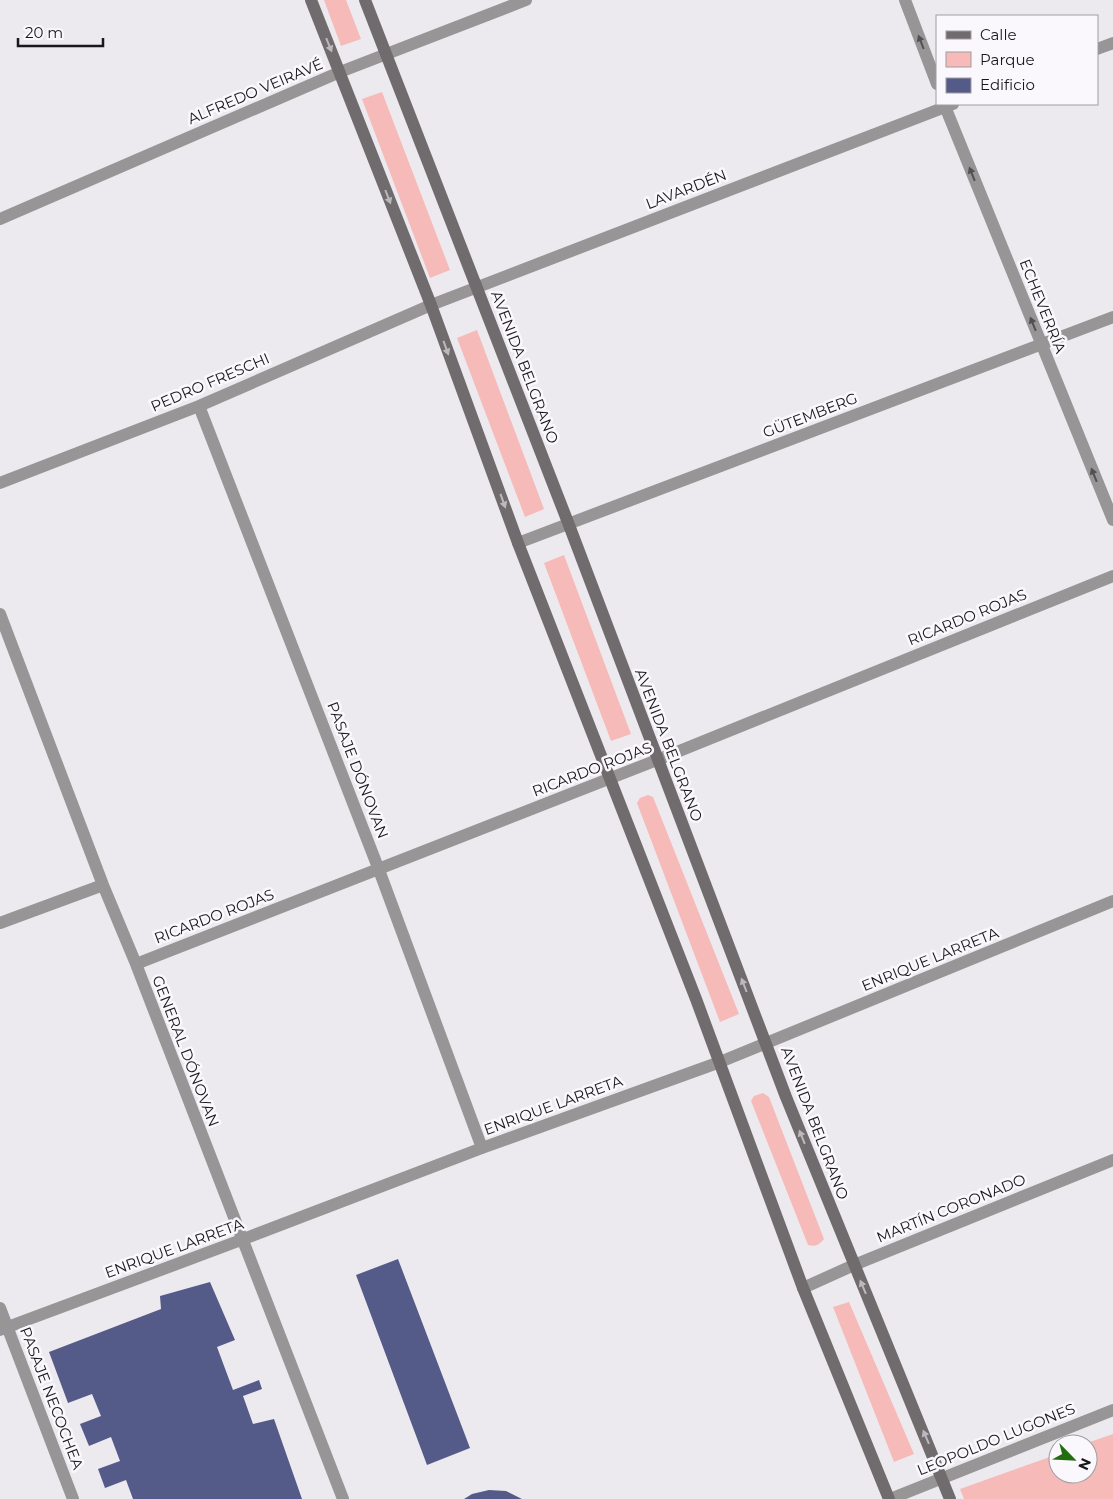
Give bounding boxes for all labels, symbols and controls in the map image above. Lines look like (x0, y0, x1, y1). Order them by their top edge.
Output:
scale bar (18, 15, 102, 47)
legend (936, 15, 1098, 105)
text: 20 m (25, 23, 63, 42)
text: Calle (980, 25, 1017, 44)
one-way arrow (917, 34, 925, 49)
one-way arrow (326, 38, 334, 52)
text: Parque (980, 50, 1035, 69)
street label: ALFREDO VEIRAVÉ (185, 54, 325, 128)
text: Edificio (980, 75, 1035, 94)
street label: LAVARDÉN (643, 165, 729, 213)
one-way arrow (968, 166, 976, 181)
one-way arrow (385, 189, 393, 204)
street label: ECHEVERRÍA (1015, 256, 1071, 356)
street label: AVENIDA BELGRANO (487, 288, 563, 446)
one-way arrow (1029, 316, 1037, 331)
one-way arrow (443, 341, 450, 356)
street label: PEDRO FRESCHI (148, 348, 272, 416)
street label: GÜTEMBERG (760, 388, 860, 442)
one-way arrow (1090, 468, 1098, 482)
one-way arrow (499, 494, 507, 509)
street label: RICARDO ROJAS (905, 584, 1029, 650)
street label: AVENIDA BELGRANO (631, 666, 707, 824)
street label: PASAJE DÓNOVAN (323, 699, 393, 841)
street label: RICARDO ROJAS (529, 737, 655, 801)
street label: RICARDO ROJAS (151, 884, 277, 948)
street label: ENRIQUE LARRETA (859, 923, 1002, 995)
street label: GENERAL DÓNOVAN (148, 973, 224, 1129)
one-way arrow (740, 977, 748, 992)
street label: AVENIDA BELGRANO (777, 1044, 853, 1202)
street label: ENRIQUE LARRETA (481, 1071, 625, 1139)
one-way arrow (798, 1129, 806, 1144)
street label: MARTÍN CORONADO (874, 1169, 1028, 1247)
street label: ENRIQUE LARRETA (102, 1214, 246, 1282)
one-way arrow (859, 1280, 867, 1295)
street label: PASAJE NECOCHEA (16, 1324, 88, 1472)
street label: LEOPOLDO LUGONES (914, 1399, 1078, 1479)
one-way arrow (921, 1430, 929, 1445)
north arrow (1048, 1434, 1098, 1484)
text: N (1074, 1455, 1095, 1473)

